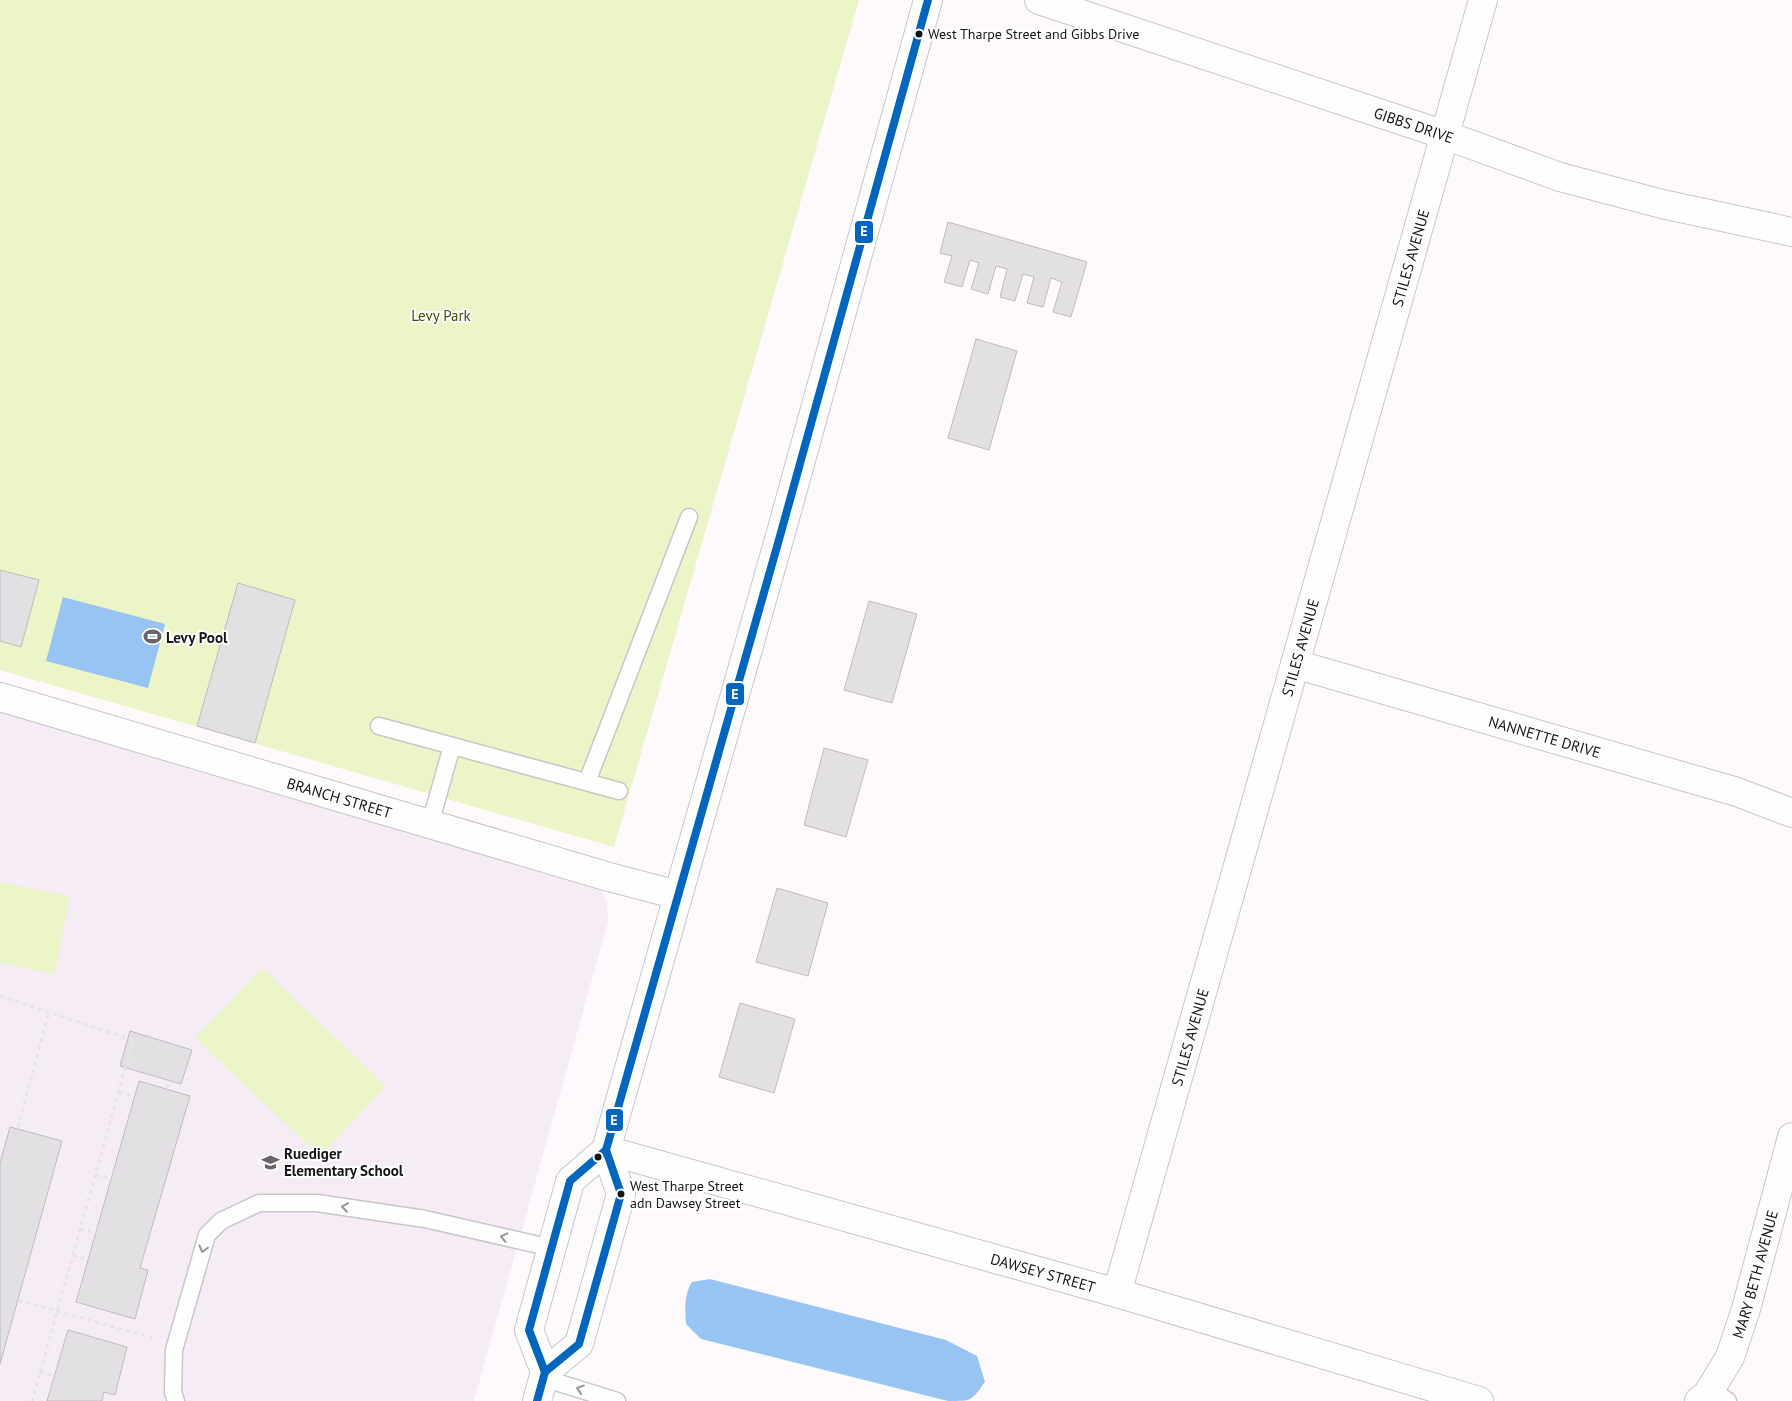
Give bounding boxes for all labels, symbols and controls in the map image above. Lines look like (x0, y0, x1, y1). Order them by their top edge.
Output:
place label: West Tharpe Street and Gibbs Drive (928, 25, 1139, 43)
marker: West Tharpe Street and Gibbs Drive (914, 29, 924, 39)
street label: GIBBS DRIVE (1372, 103, 1456, 147)
street label: STILES AVENUE (1387, 207, 1433, 309)
line badge: E (854, 220, 874, 244)
text: E (860, 222, 868, 240)
park label: Levy Park (411, 306, 472, 325)
street label: STILES AVENUE (1277, 596, 1323, 698)
sports icon: Levy Pool (142, 627, 162, 647)
place label: Levy Pool (166, 628, 228, 647)
line badge: E (725, 682, 745, 706)
text: E (731, 685, 739, 703)
street label: NANNETTE DRIVE (1486, 711, 1603, 762)
street label: BRANCH STREET (285, 773, 395, 822)
street label: STILES AVENUE (1167, 986, 1212, 1088)
line badge: E (605, 1108, 624, 1132)
text: E (610, 1111, 618, 1129)
place label: Ruediger Elementary School (284, 1144, 404, 1180)
school or university icon: Ruediger Elementary School (260, 1152, 280, 1172)
unlabelled marker (593, 1152, 603, 1162)
place label: West Tharpe Street adn Dawsey Street (630, 1177, 744, 1212)
marker: West Tharpe Street adn Dawsey Street (616, 1189, 626, 1199)
one-way arrow (340, 1203, 349, 1213)
street label: MARY BETH AVENUE (1727, 1208, 1782, 1341)
one-way arrow (500, 1232, 509, 1243)
one-way arrow (199, 1245, 209, 1253)
street label: DAWSEY STREET (989, 1249, 1098, 1296)
one-way arrow (576, 1385, 585, 1395)

